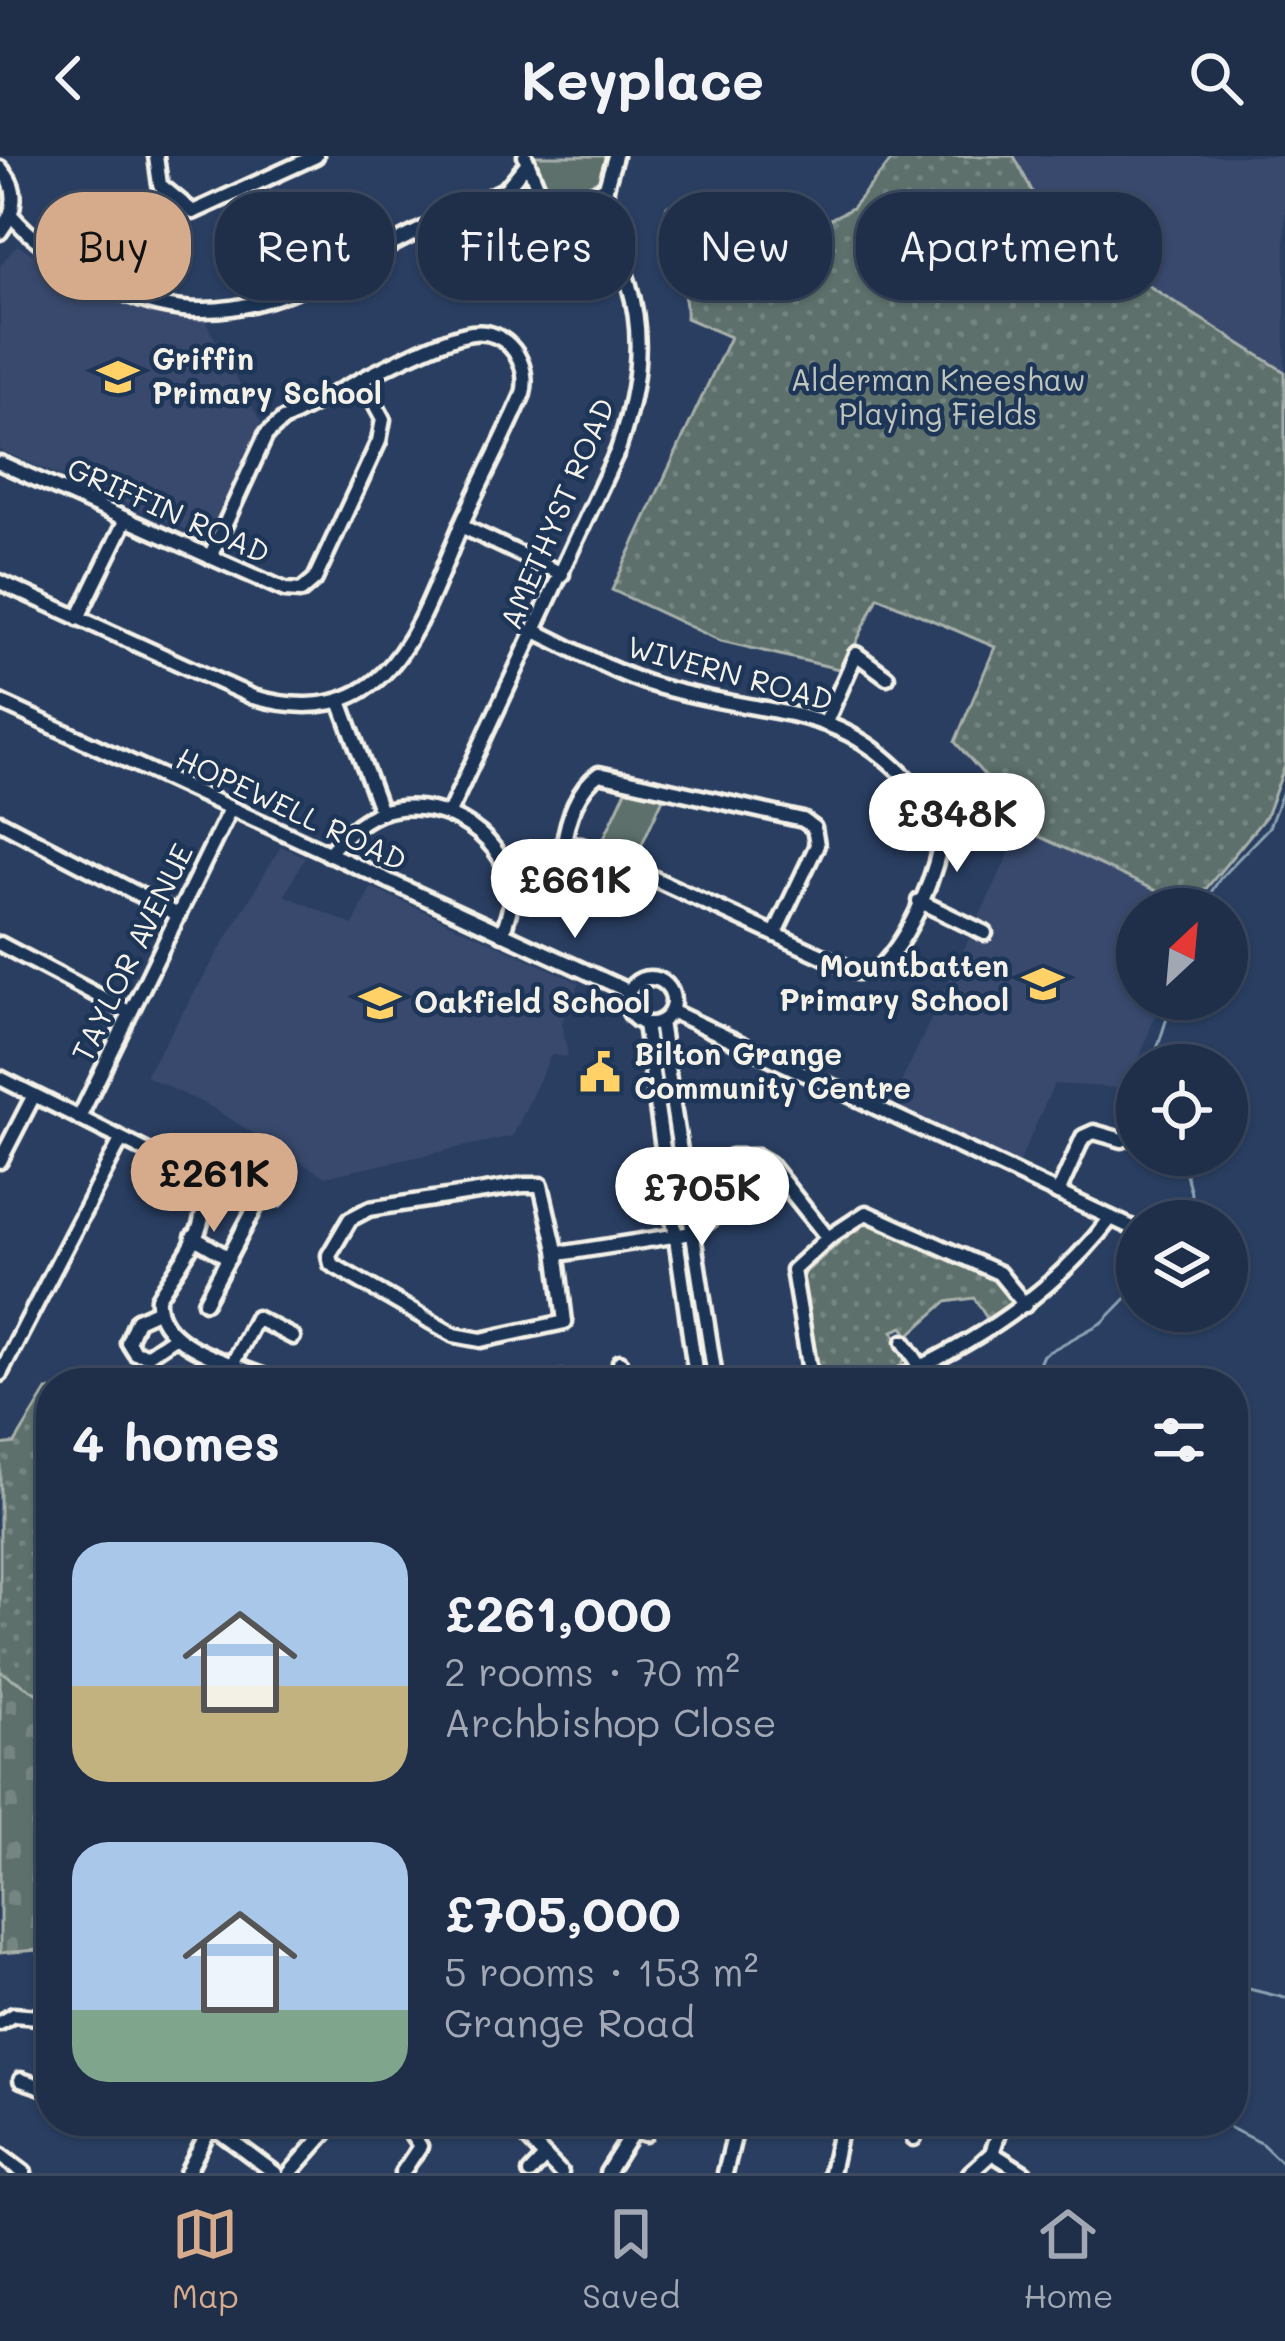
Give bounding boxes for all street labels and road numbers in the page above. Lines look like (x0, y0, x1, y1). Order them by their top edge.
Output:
street label: AMETHYST ROAD (489, 392, 623, 635)
street label: GRIFFIN ROAD (61, 447, 276, 572)
street label: WIVERN ROAD (623, 625, 838, 719)
street label: HOPEWELL ROAD (170, 737, 413, 879)
street label: TAYLOR AVENUE (61, 837, 201, 1068)

